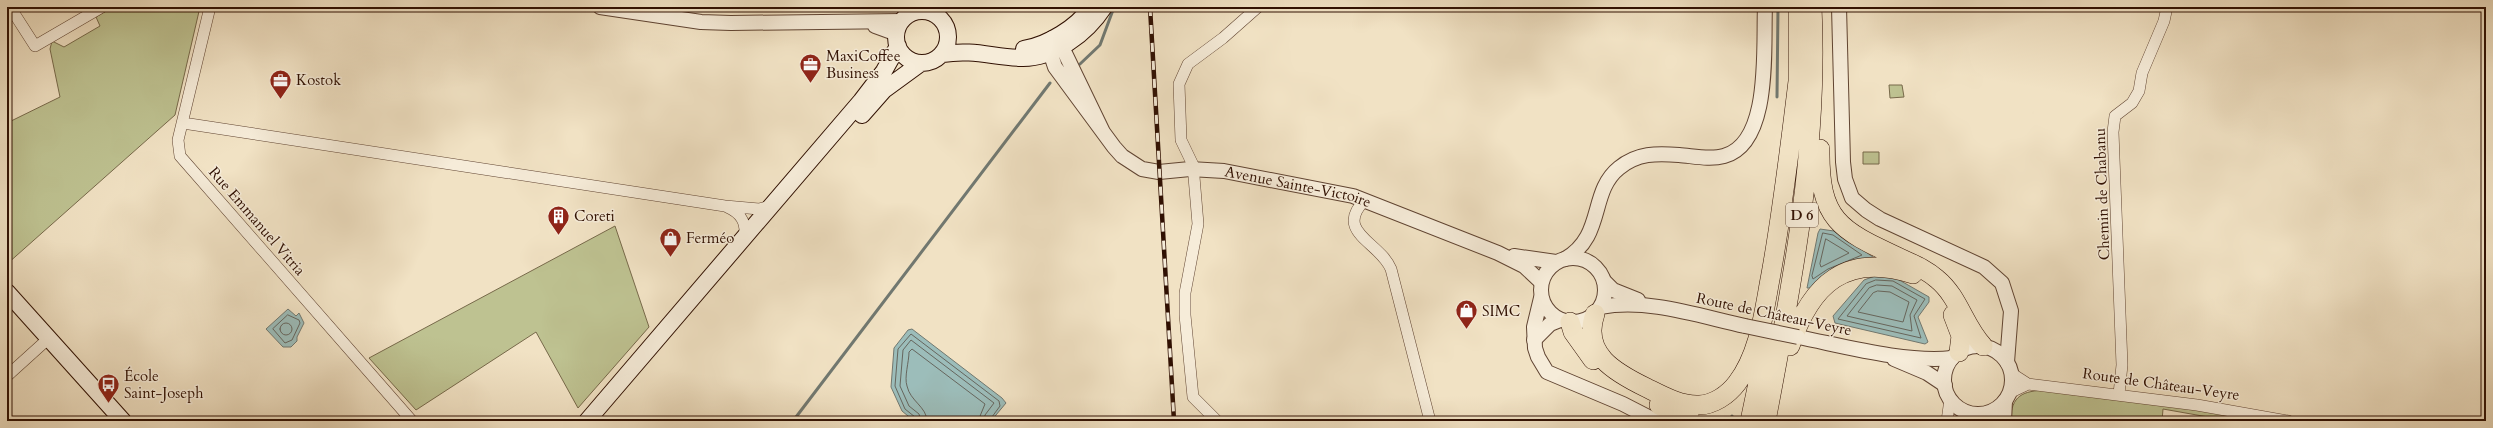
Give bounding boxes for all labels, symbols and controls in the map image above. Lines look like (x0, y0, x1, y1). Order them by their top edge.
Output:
place label: MaxiCoffee Business (826, 46, 901, 83)
office icon: MaxiCoffee Business (797, 52, 823, 85)
office icon: Kostok (268, 67, 294, 100)
place label: Kostok (296, 70, 341, 90)
street label: Chemin de Chabanu (2090, 128, 2114, 260)
street label: Avenue Sainte-Victoire (1223, 161, 1374, 212)
street label: Rue Emmanuel Vitria (204, 162, 310, 280)
building icon: Coreti (545, 203, 571, 236)
road number: D 6 (1786, 203, 1818, 227)
place label: Coreti (574, 206, 615, 226)
shop icon: Ferméo (657, 225, 683, 258)
place label: Ferméo (686, 228, 734, 248)
street label: Route de Château-Veyre (1694, 288, 1854, 340)
shop icon: SIMC (1453, 298, 1479, 331)
place label: SIMC (1482, 301, 1520, 321)
street label: Route de Château-Veyre (2081, 363, 2241, 405)
place label: École Saint-Joseph (124, 366, 204, 403)
bus stop icon: École Saint-Joseph (96, 372, 122, 405)

